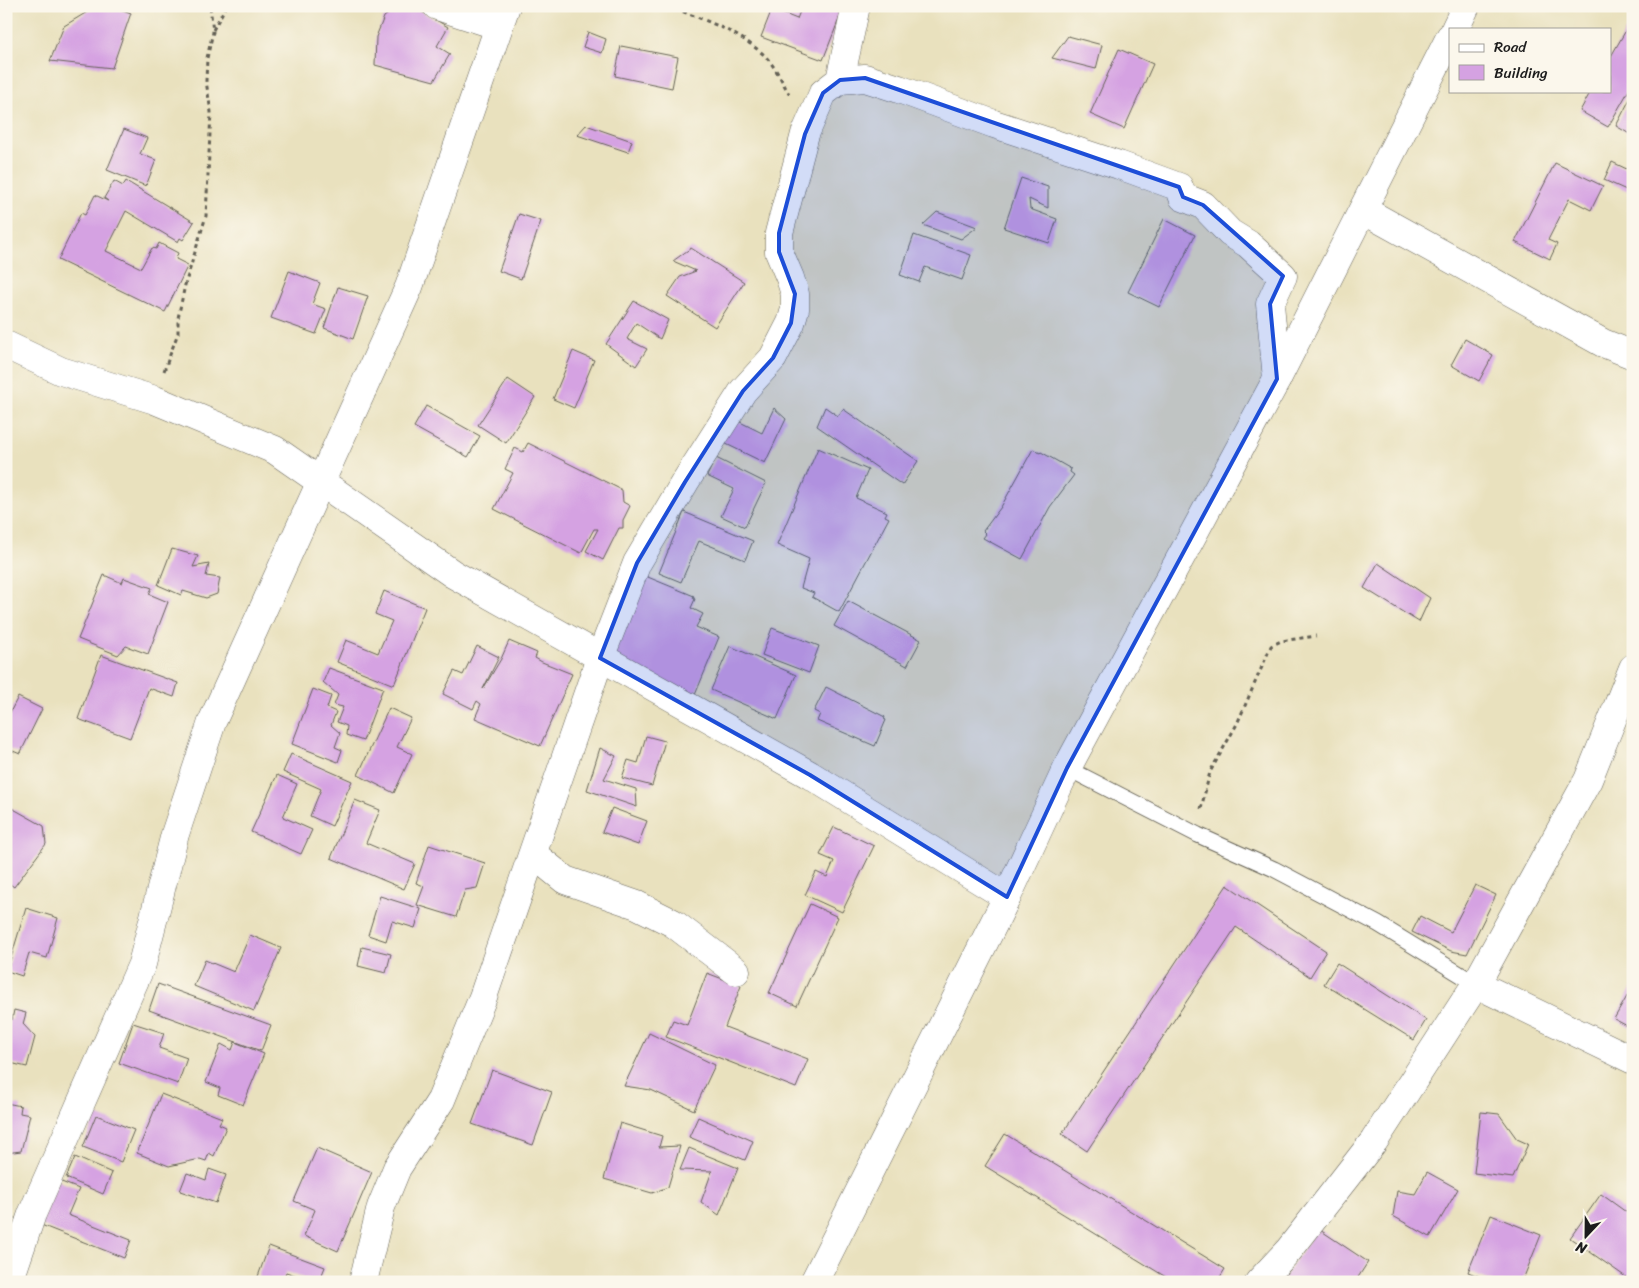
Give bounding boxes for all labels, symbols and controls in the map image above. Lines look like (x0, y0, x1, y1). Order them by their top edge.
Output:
legend (1449, 28, 1612, 92)
text: Road (1494, 34, 1527, 60)
text: Building (1494, 60, 1548, 86)
north arrow (1562, 1210, 1612, 1260)
text: N (1572, 1234, 1591, 1261)

